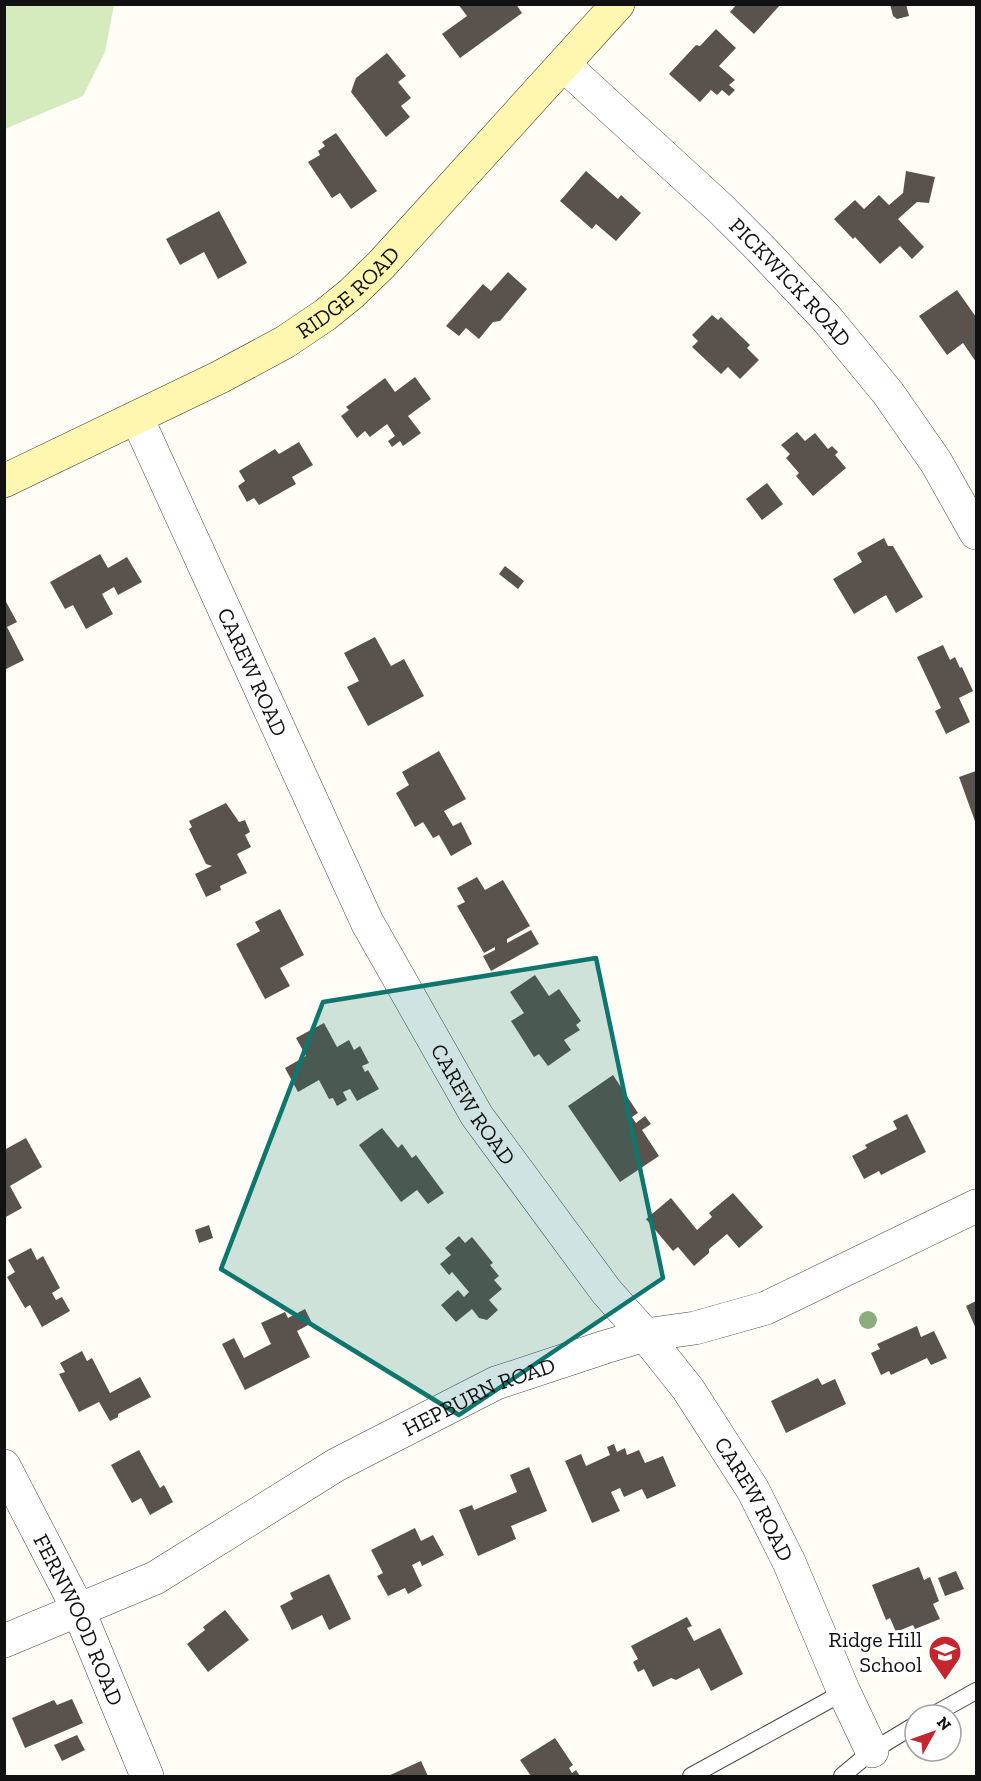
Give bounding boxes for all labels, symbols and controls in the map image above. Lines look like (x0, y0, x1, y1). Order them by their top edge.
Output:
street label: PICKWICK ROAD (724, 212, 857, 352)
street label: RIDGE ROAD (291, 241, 405, 344)
street label: CAREW ROAD (211, 603, 293, 741)
street label: CAREW ROAD (425, 1039, 521, 1170)
street label: HEPBURN ROAD (398, 1351, 559, 1442)
street label: CAREW ROAD (708, 1432, 799, 1566)
street label: FERNWOOD ROAD (27, 1529, 129, 1710)
place label: Ridge Hill School (828, 1626, 922, 1678)
school or university icon: Ridge Hill School (927, 1634, 963, 1681)
north arrow (903, 1703, 963, 1763)
text: N (933, 1713, 955, 1734)

